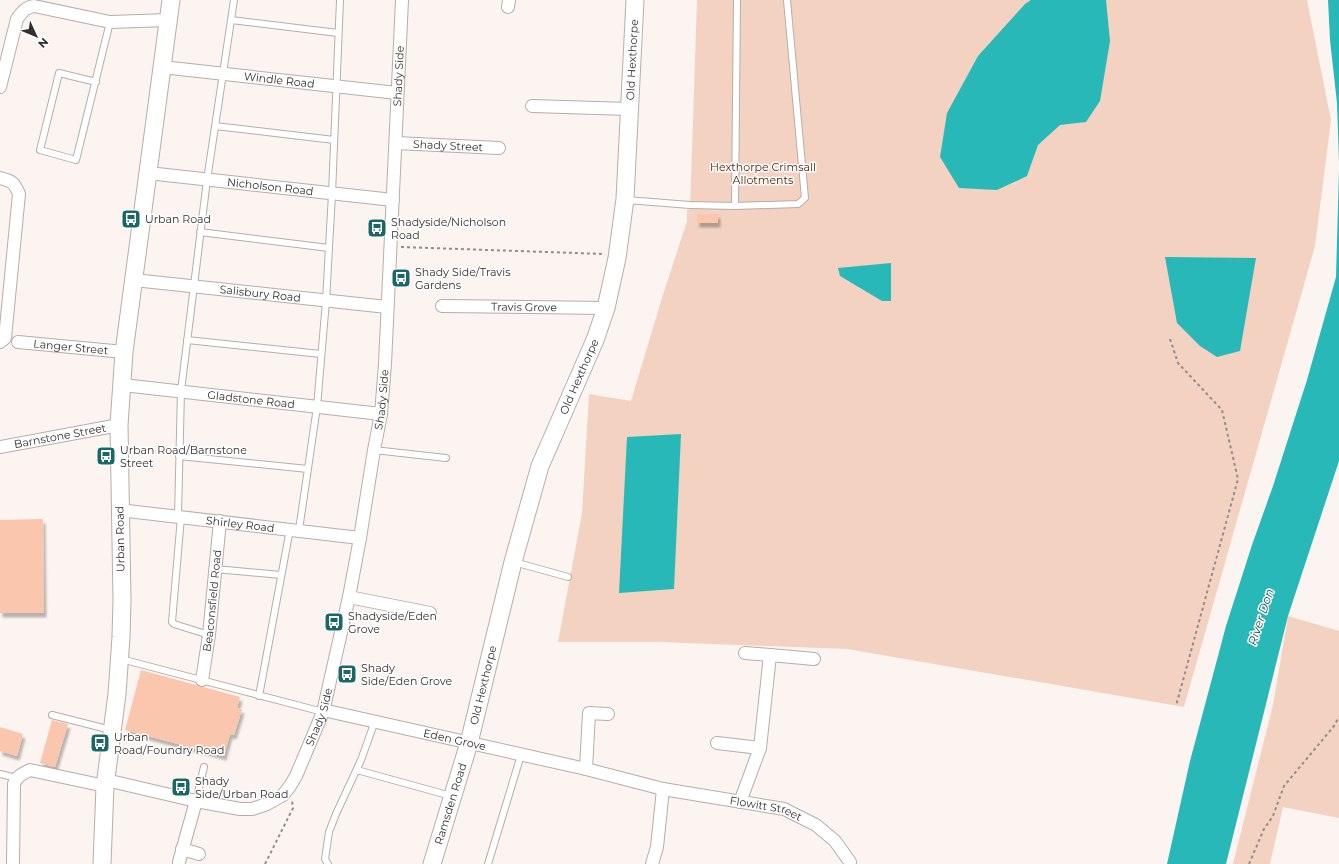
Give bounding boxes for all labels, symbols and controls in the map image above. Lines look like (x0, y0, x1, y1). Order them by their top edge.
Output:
north arrow (16, 16, 56, 56)
street label: Old Hexthorpe (623, 19, 641, 101)
text: N (35, 35, 51, 51)
street label: Shady Side (390, 45, 407, 107)
street label: Windle Road (243, 69, 315, 91)
street label: Shady Street (413, 137, 484, 154)
park label: Hexthorpe Crimsall Allotments (710, 160, 816, 187)
street label: Nicholson Road (226, 175, 314, 198)
bus stop icon: Urban Road (120, 208, 142, 230)
place label: Urban Road (145, 212, 211, 226)
place label: Shadyside/Nicholson Road (391, 215, 506, 242)
bus stop icon: Shadyside/Nicholson Road (366, 217, 388, 239)
place label: Shady Side/Travis Gardens (415, 265, 511, 292)
bus stop icon: Shady Side/Travis Gardens (390, 267, 412, 289)
street label: Salisbury Road (219, 282, 302, 305)
street label: Travis Grove (491, 300, 557, 314)
street label: Langer Street (33, 336, 109, 358)
street label: Old Hexthorpe (556, 336, 602, 417)
street label: Shady Side (371, 368, 392, 431)
street label: Gladstone Road (207, 388, 296, 411)
street label: Barnstone Street (13, 420, 108, 451)
place label: Urban Road/Barnstone Street (120, 443, 247, 470)
bus stop icon: Urban Road/Barnstone Street (95, 445, 117, 467)
street label: Urban Road (112, 506, 128, 572)
street label: Shirley Road (205, 513, 275, 535)
street label: Beaconsfield Road (199, 549, 224, 653)
water label: River Don (1244, 586, 1277, 647)
place label: Shadyside/Eden Grove (348, 609, 437, 636)
bus stop icon: Shadyside/Eden Grove (323, 611, 345, 633)
street label: Old Hexthorpe (467, 644, 500, 726)
place label: Shady Side/Eden Grove (361, 661, 453, 688)
bus stop icon: Shady Side/Eden Grove (336, 663, 358, 685)
street label: Shady Side (302, 686, 335, 748)
street label: Eden Grove (422, 726, 488, 753)
place label: Urban Road/Foundry Road (114, 730, 224, 757)
bus stop icon: Urban Road/Foundry Road (89, 732, 111, 754)
street label: Ramsden Road (431, 761, 470, 846)
place label: Shady Side/Urban Road (195, 774, 289, 801)
bus stop icon: Shady Side/Urban Road (170, 776, 192, 798)
street label: Flowitt Street (729, 793, 805, 824)

